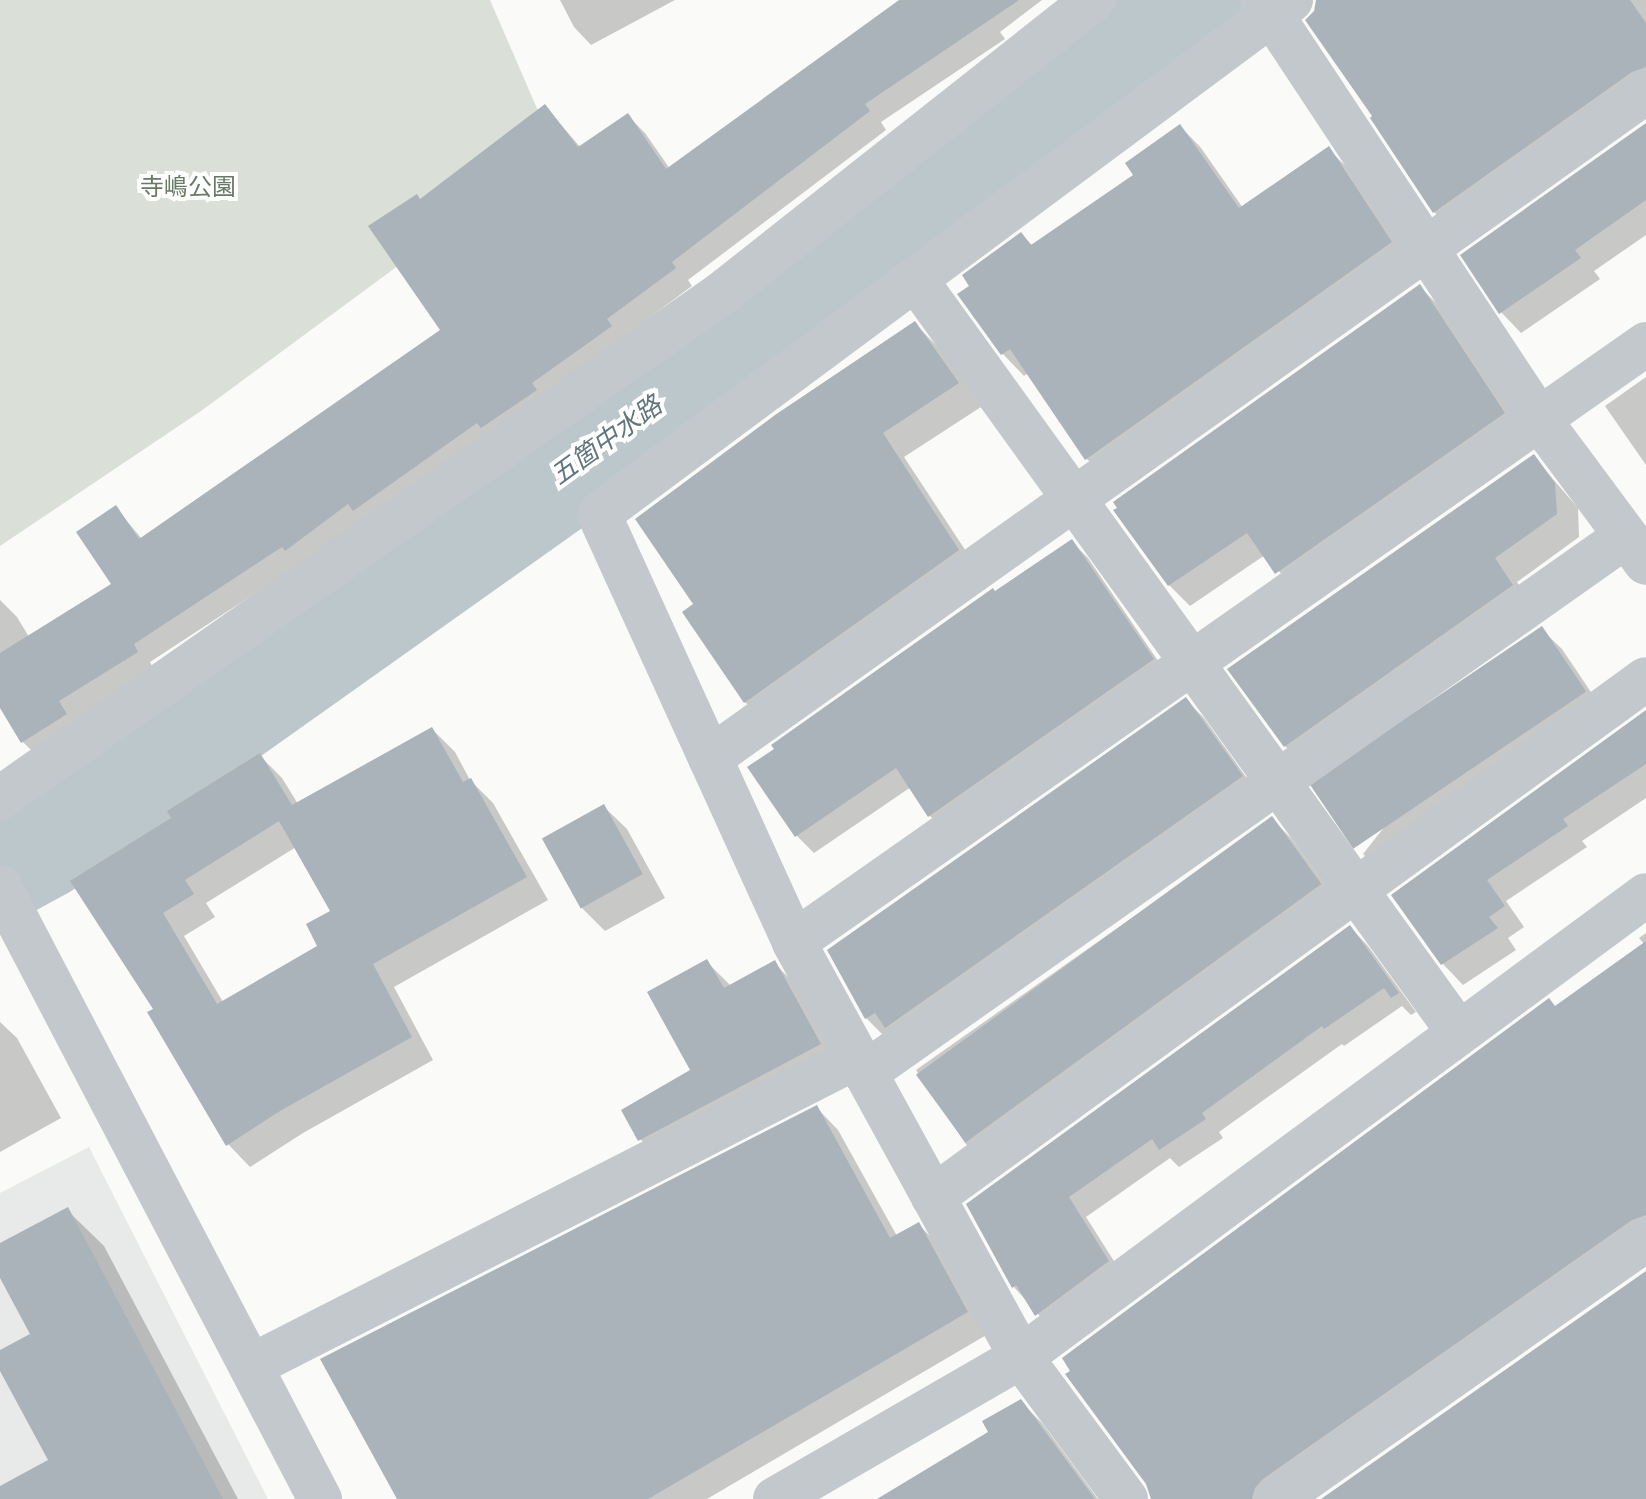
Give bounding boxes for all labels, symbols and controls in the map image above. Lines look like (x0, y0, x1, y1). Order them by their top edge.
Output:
park label: 寺嶋公園 (140, 173, 236, 201)
water label: 五箇中水路 (544, 389, 668, 491)

